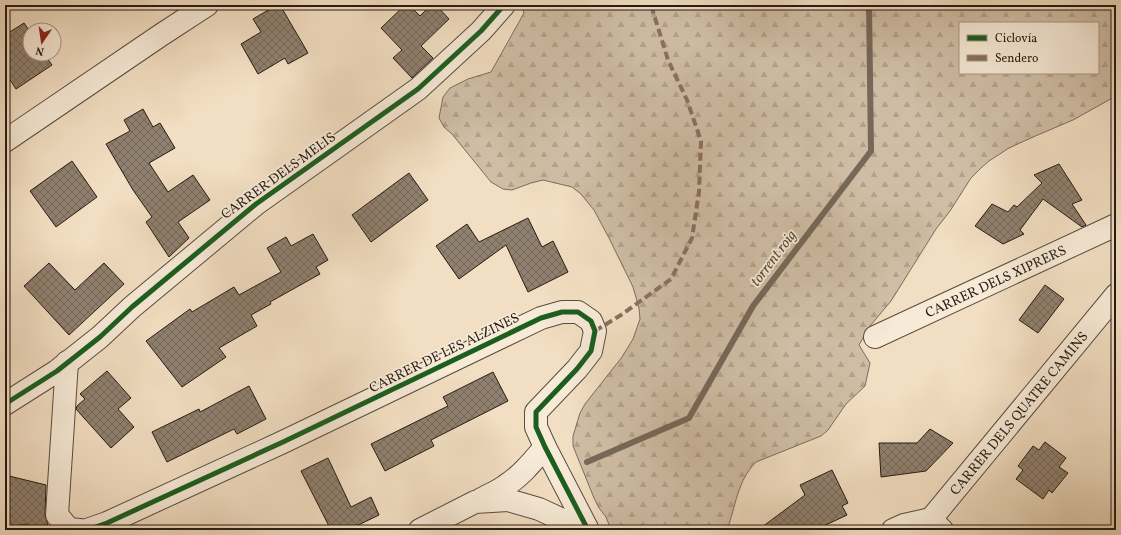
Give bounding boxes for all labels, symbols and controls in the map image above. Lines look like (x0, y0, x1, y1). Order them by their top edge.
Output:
north arrow (22, 22, 62, 62)
legend (959, 22, 1099, 74)
text: Ciclovía (995, 31, 1037, 47)
text: N (35, 42, 46, 58)
text: Sendero (995, 51, 1038, 67)
street label: CARRER DELS MELIS (218, 128, 340, 224)
water label: torrent roig (746, 226, 803, 291)
street label: CARRER DELS XIPRERS (923, 241, 1070, 323)
street label: CARRER DE LES ALZINES (366, 309, 523, 398)
street label: CARRER DELS QUATRE CAMINS (946, 328, 1093, 500)

